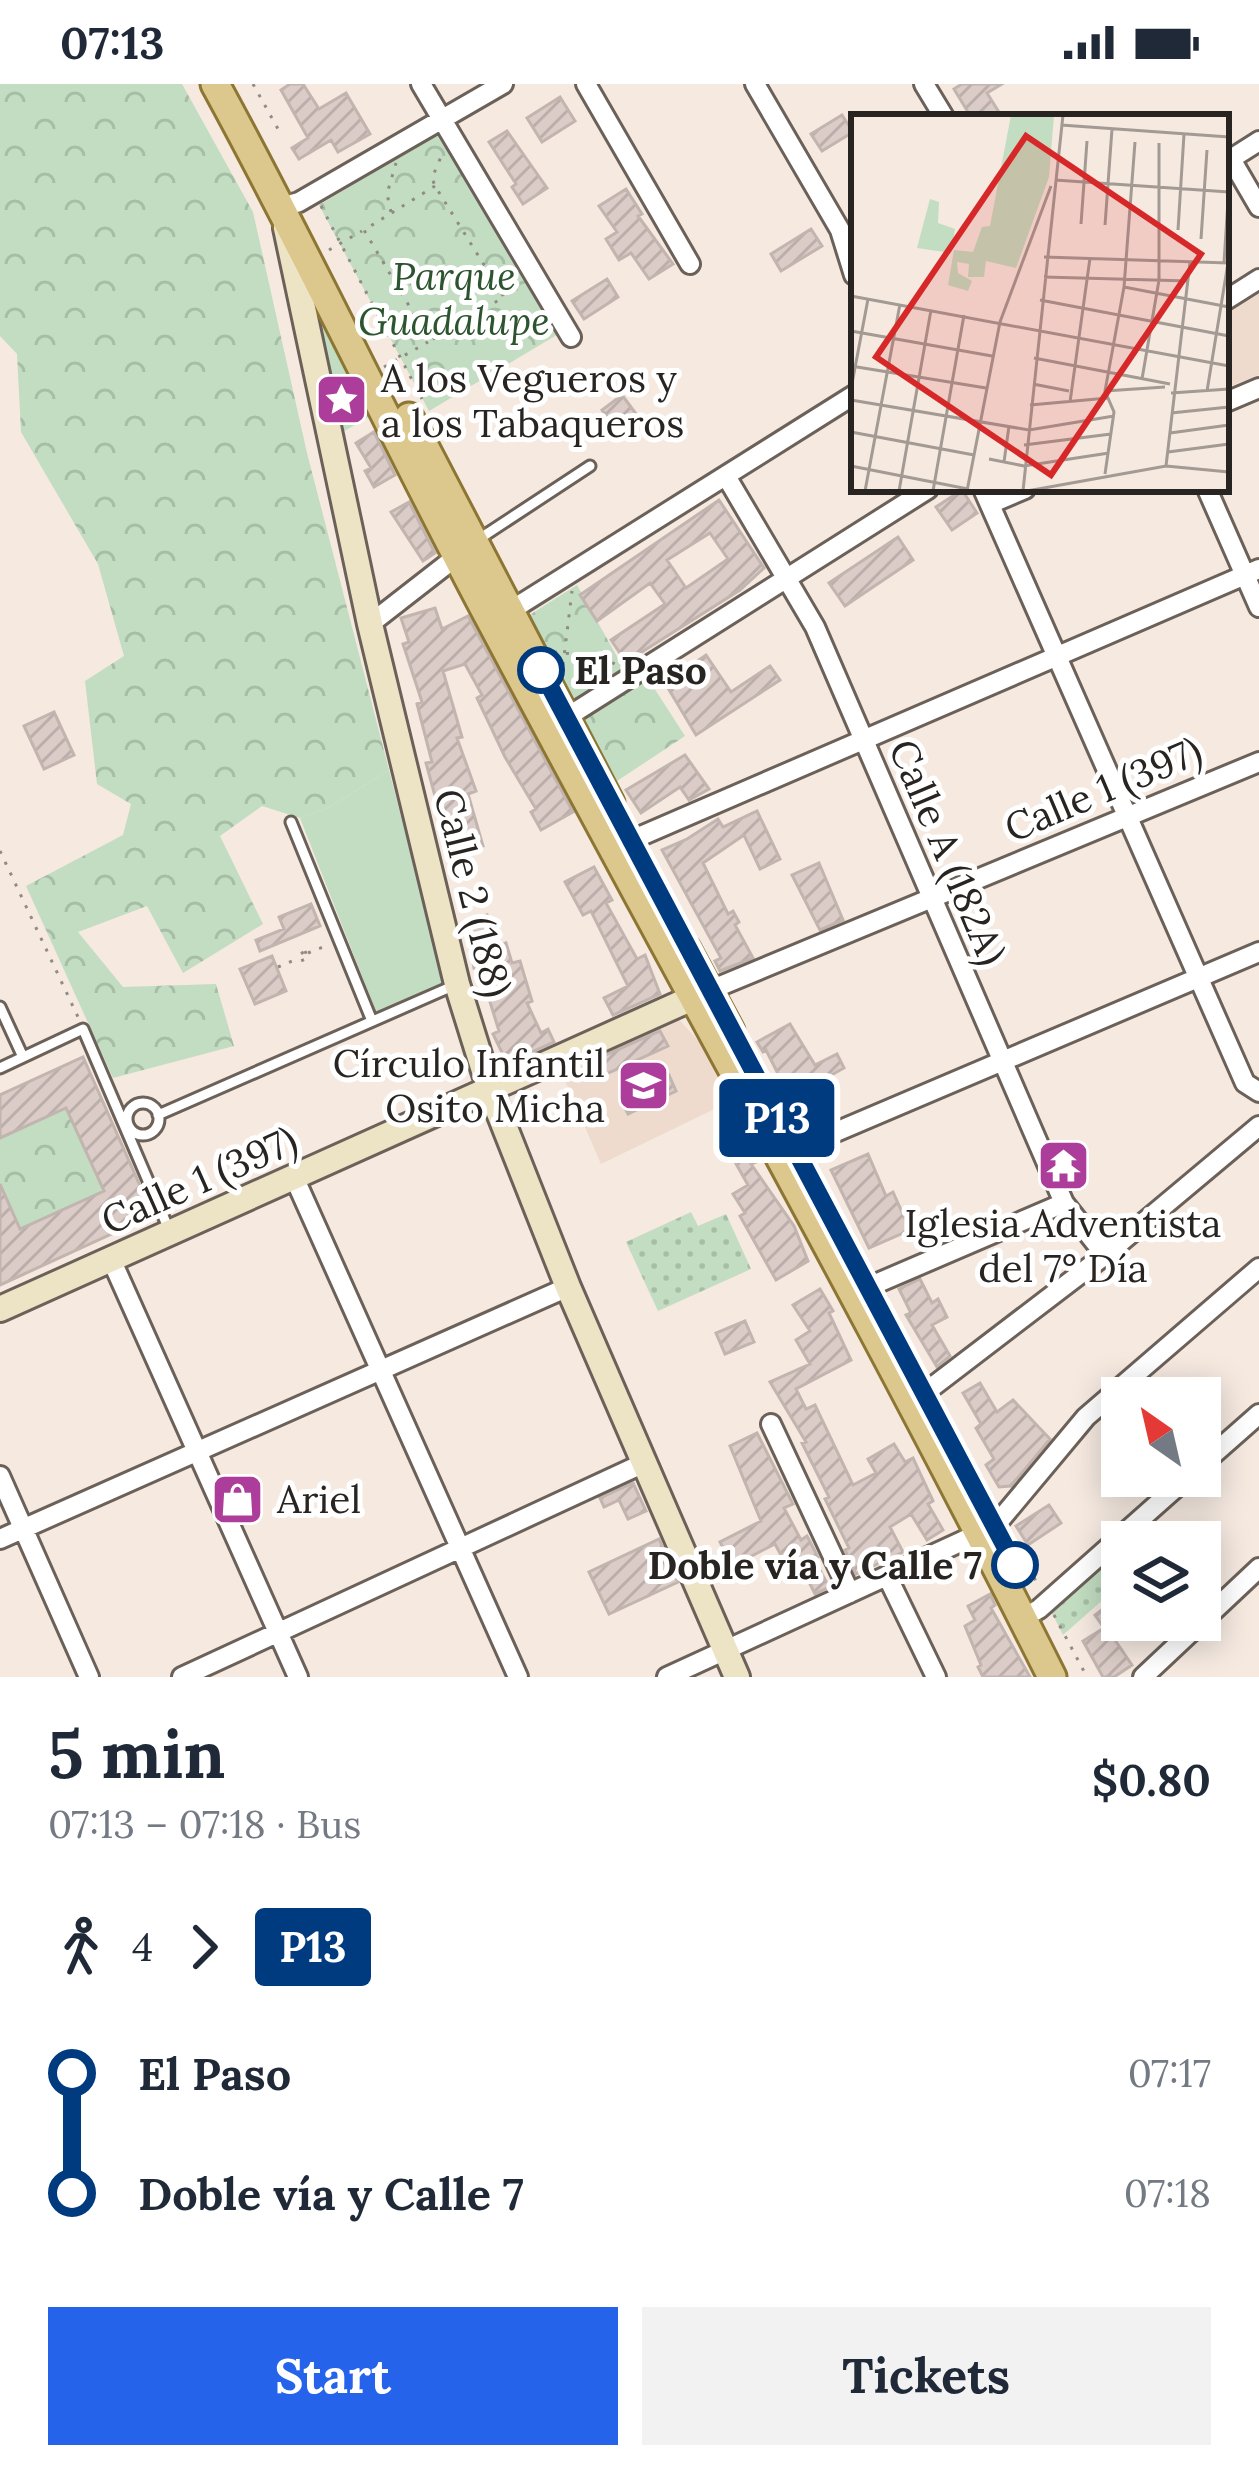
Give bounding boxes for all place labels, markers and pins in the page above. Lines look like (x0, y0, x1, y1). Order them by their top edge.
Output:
place label: A los Vegueros y a los Tabaqueros (380, 353, 684, 448)
place icon: A los Vegueros y a los Tabaqueros (314, 372, 370, 428)
place label: El Paso (574, 645, 707, 695)
marker: El Paso (519, 648, 563, 692)
place label: Círculo Infantil Osito Micha (333, 1038, 605, 1133)
school or university icon: Círculo Infantil Osito Micha (616, 1057, 672, 1113)
temple icon: Iglesia Adventista del 7° Día (1035, 1138, 1091, 1194)
place label: Iglesia Adventista del 7° Día (905, 1198, 1222, 1293)
shop icon: Ariel (210, 1471, 266, 1527)
place label: Ariel (276, 1474, 361, 1524)
place label: Doble vía y Calle 7 (648, 1540, 982, 1590)
marker: Doble vía y Calle 7 (993, 1543, 1037, 1587)

